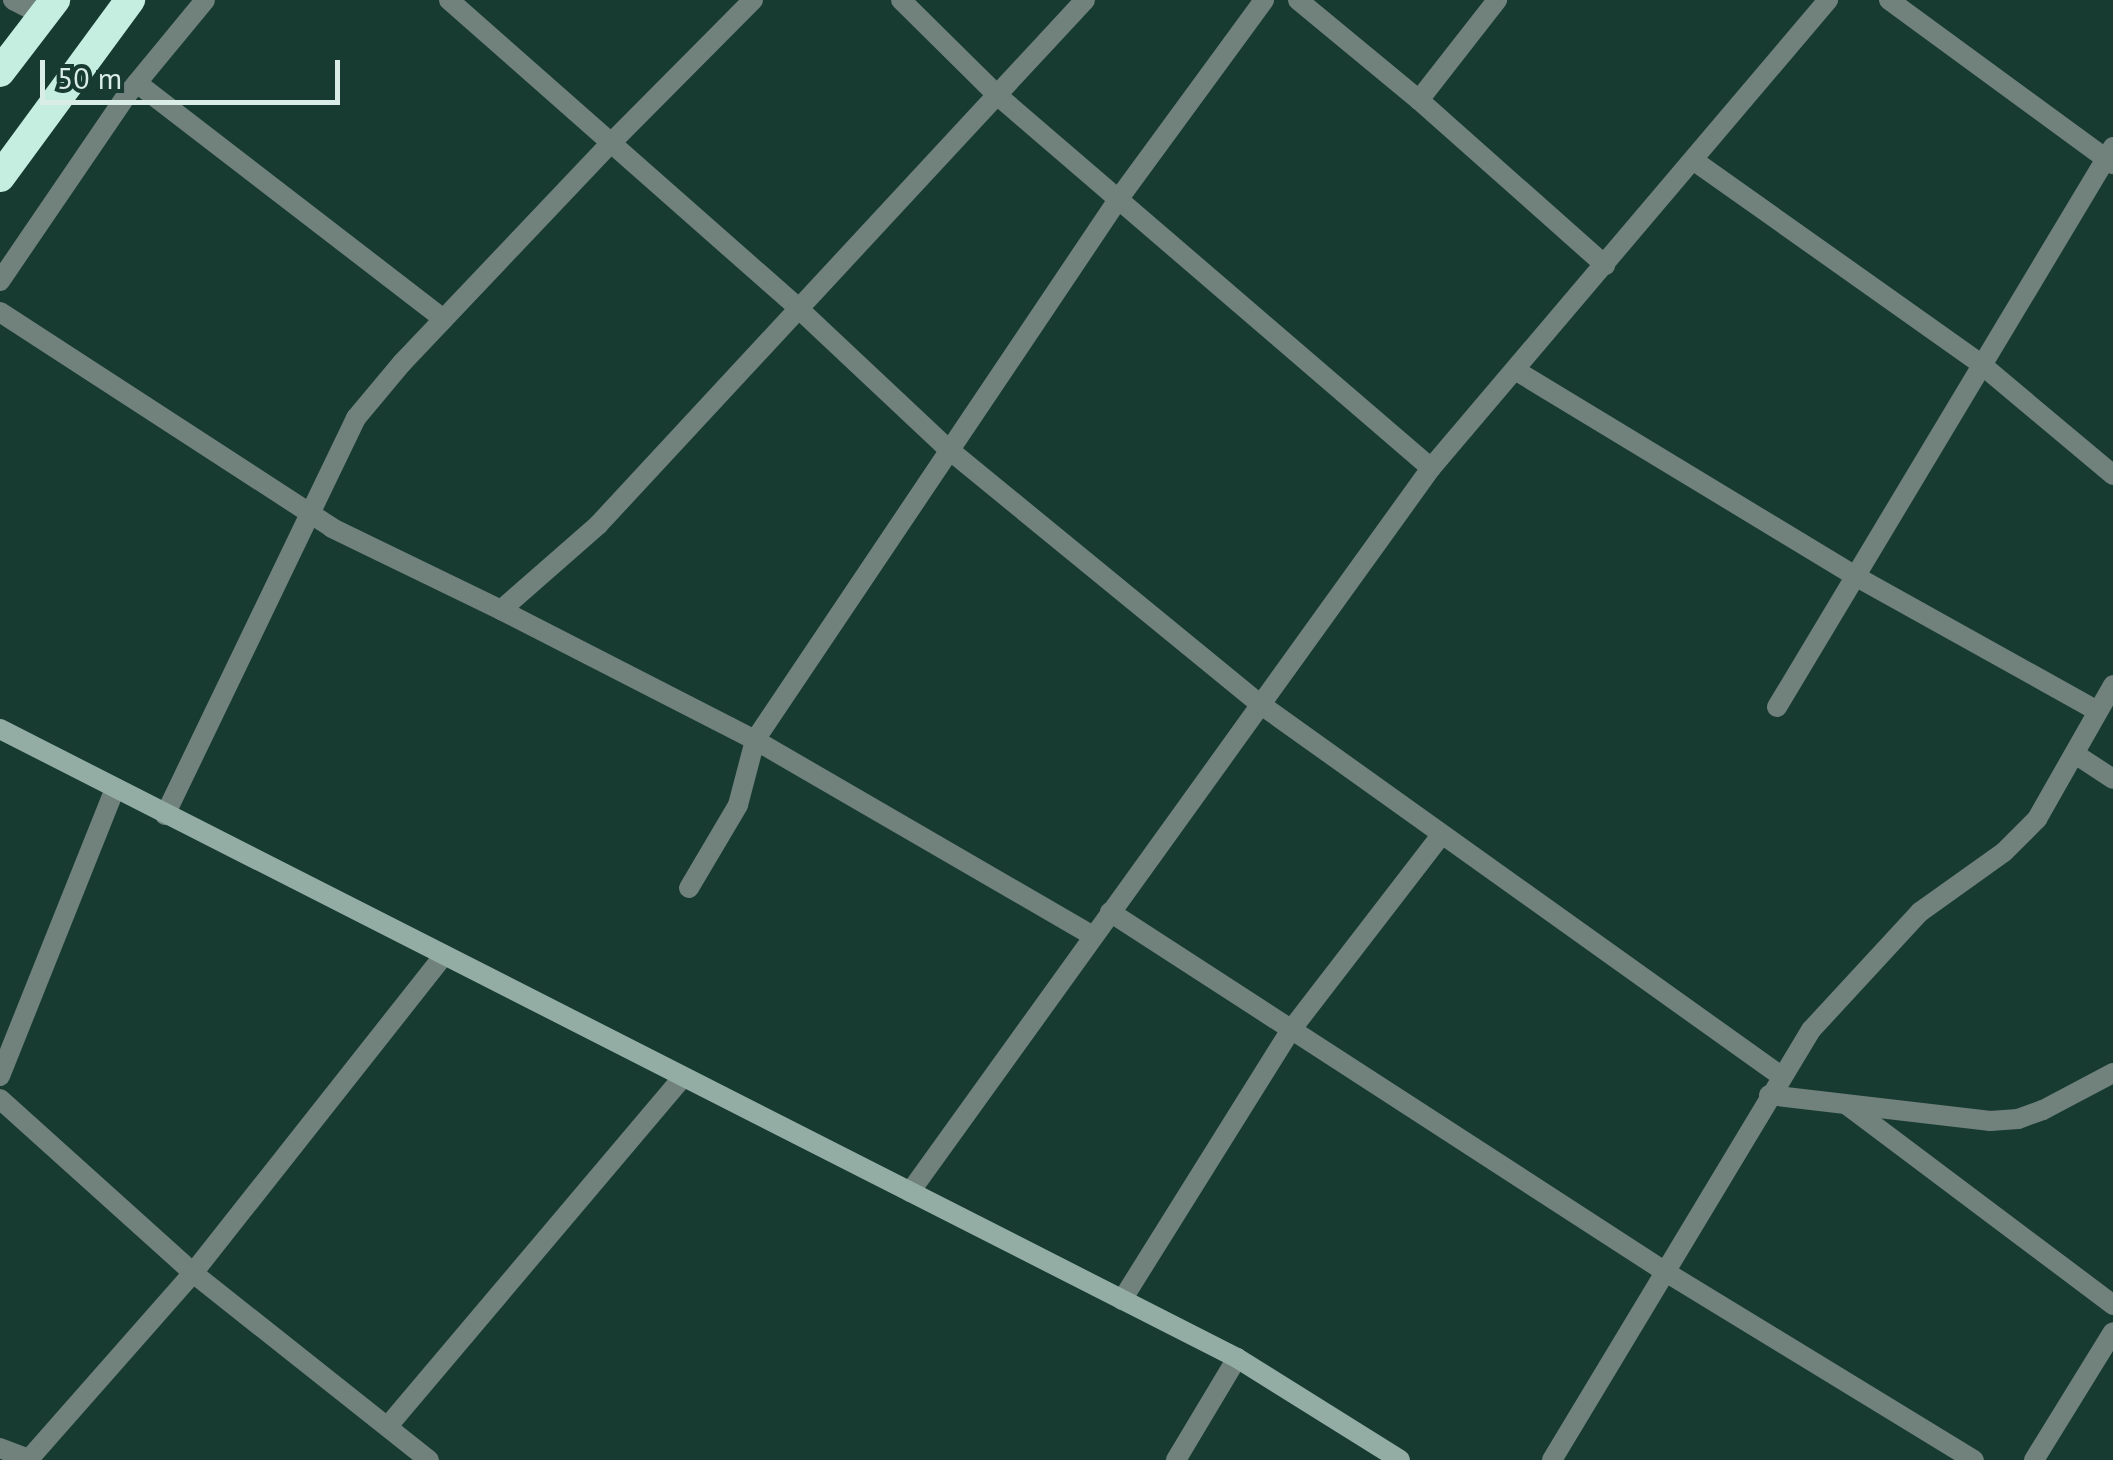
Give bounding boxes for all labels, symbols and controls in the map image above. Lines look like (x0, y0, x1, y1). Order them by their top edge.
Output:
scale bar (45, 40, 345, 102)
text: 50 m (57, 58, 122, 97)

